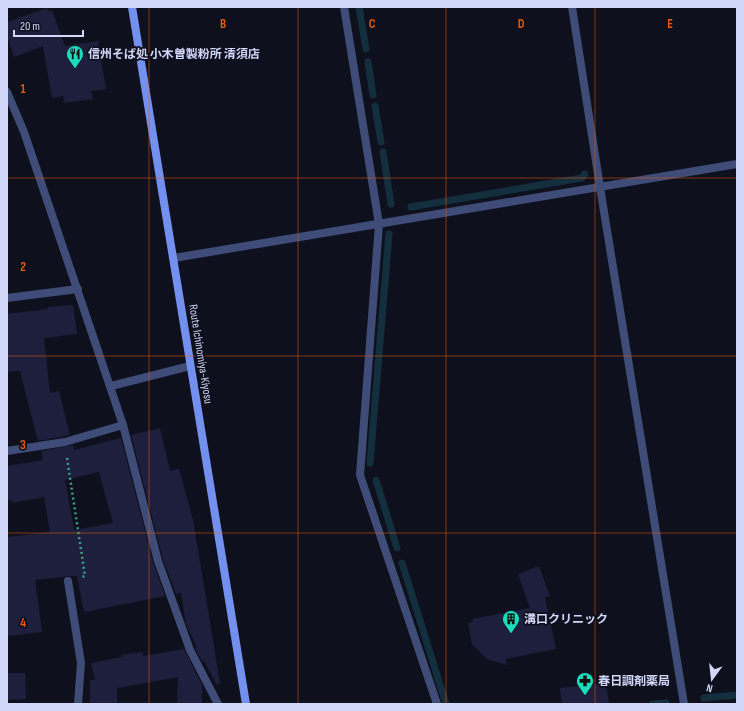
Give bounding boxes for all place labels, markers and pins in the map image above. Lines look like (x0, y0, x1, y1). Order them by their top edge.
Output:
restaurant icon: 信州そば処 小木曽製粉所 清須店 (65, 44, 85, 69)
place label: 信州そば処 小木曽製粉所 清須店 (88, 47, 260, 62)
building icon: 溝口クリニック (501, 609, 521, 634)
place label: 溝口クリニック (524, 612, 608, 627)
pharmacy icon: 春日調剤薬局 (575, 671, 595, 696)
place label: 春日調剤薬局 (598, 674, 670, 689)

